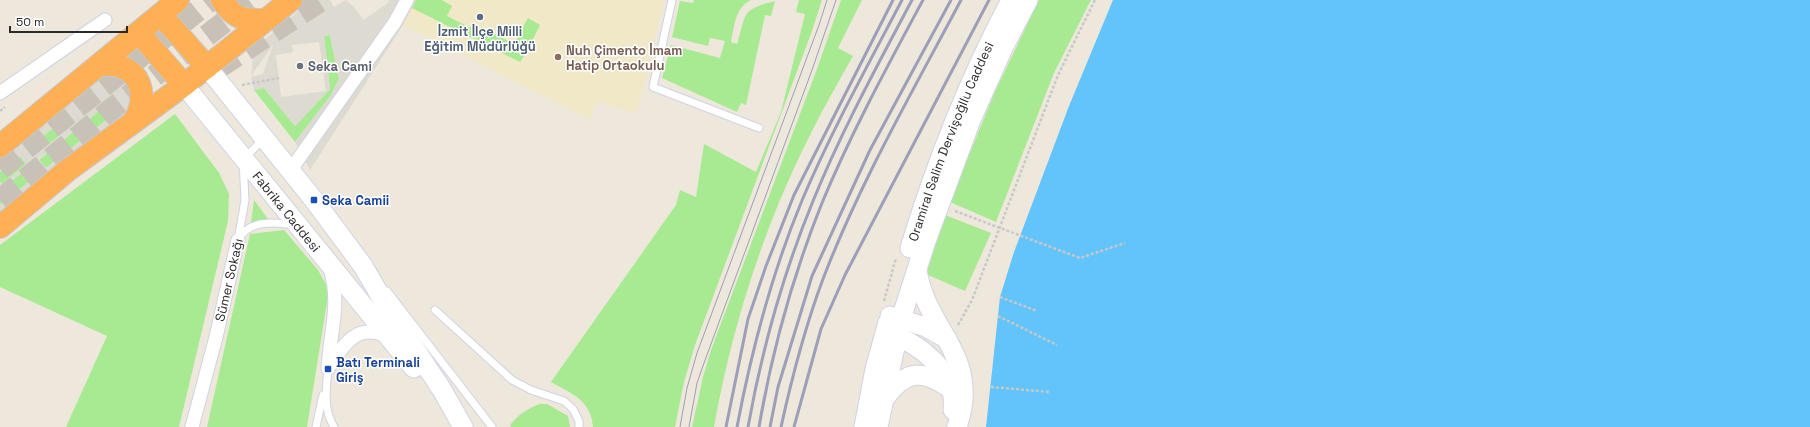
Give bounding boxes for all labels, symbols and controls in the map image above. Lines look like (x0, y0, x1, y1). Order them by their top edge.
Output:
scale bar (10, 8, 127, 34)
marker: İzmit İlçe Milli Eğitim Müdürlüğü (475, 12, 485, 22)
text: 50 m (16, 14, 44, 30)
place label: İzmit İlçe Milli Eğitim Müdürlüğü (424, 23, 536, 55)
street label: Oramiral Salim Dervişoğllu Caddesi (904, 39, 997, 243)
place label: Nuh Çimento İmam Hatip Ortaokulu (566, 42, 682, 74)
marker: Nuh Çimento İmam Hatip Ortaokulu (553, 52, 563, 62)
place label: Seka Cami (308, 58, 372, 75)
marker: Seka Cami (295, 61, 305, 71)
street label: Fabrika Caddesi (249, 168, 325, 255)
place label: Seka Camii (322, 192, 389, 209)
marker: Seka Camii (309, 195, 319, 205)
street label: Sümer Sokağı (211, 237, 247, 323)
place label: Batı Terminali Giriş (336, 354, 420, 386)
marker: Batı Terminali Giriş (323, 364, 333, 374)

